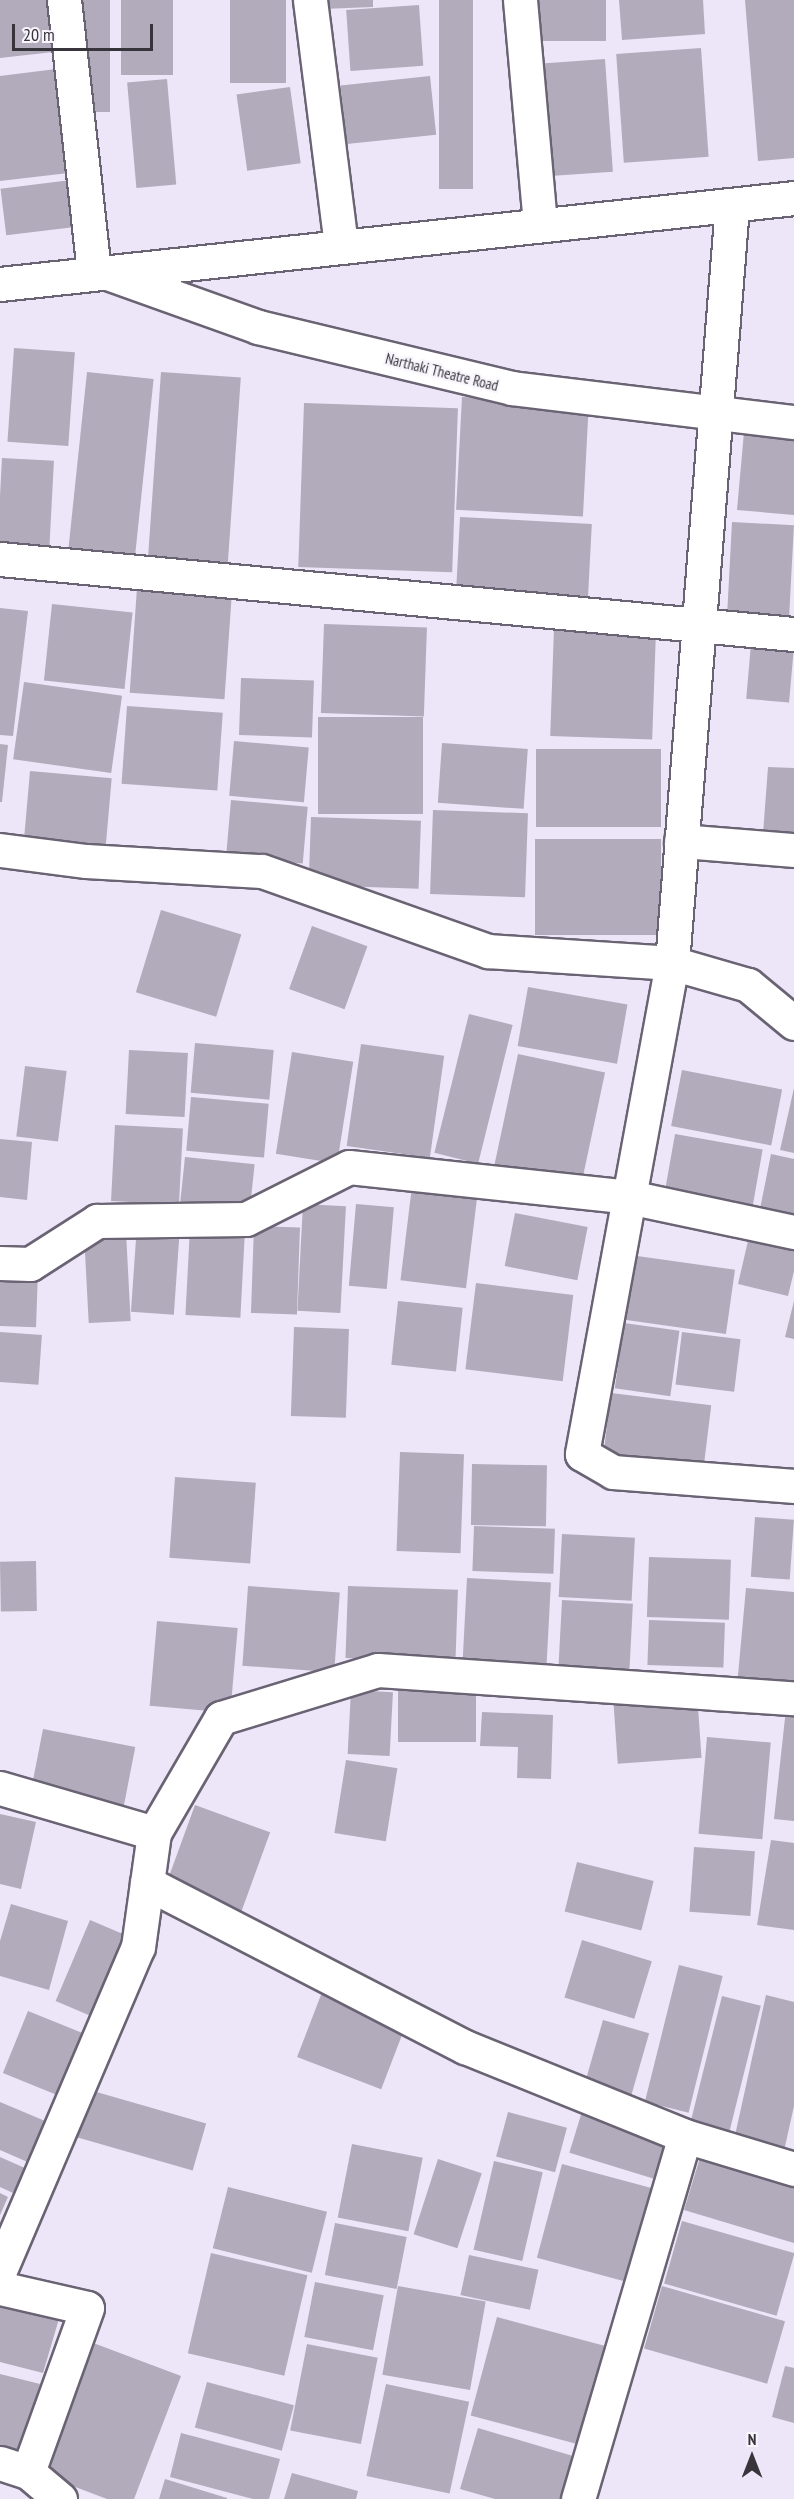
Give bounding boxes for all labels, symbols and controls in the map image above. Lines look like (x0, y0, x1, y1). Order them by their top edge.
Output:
scale bar (15, 12, 156, 50)
text: 20 m (23, 23, 55, 46)
street label: Narthaki Theatre Road (383, 349, 501, 395)
north arrow (722, 2427, 782, 2487)
text: N (748, 2429, 756, 2449)

